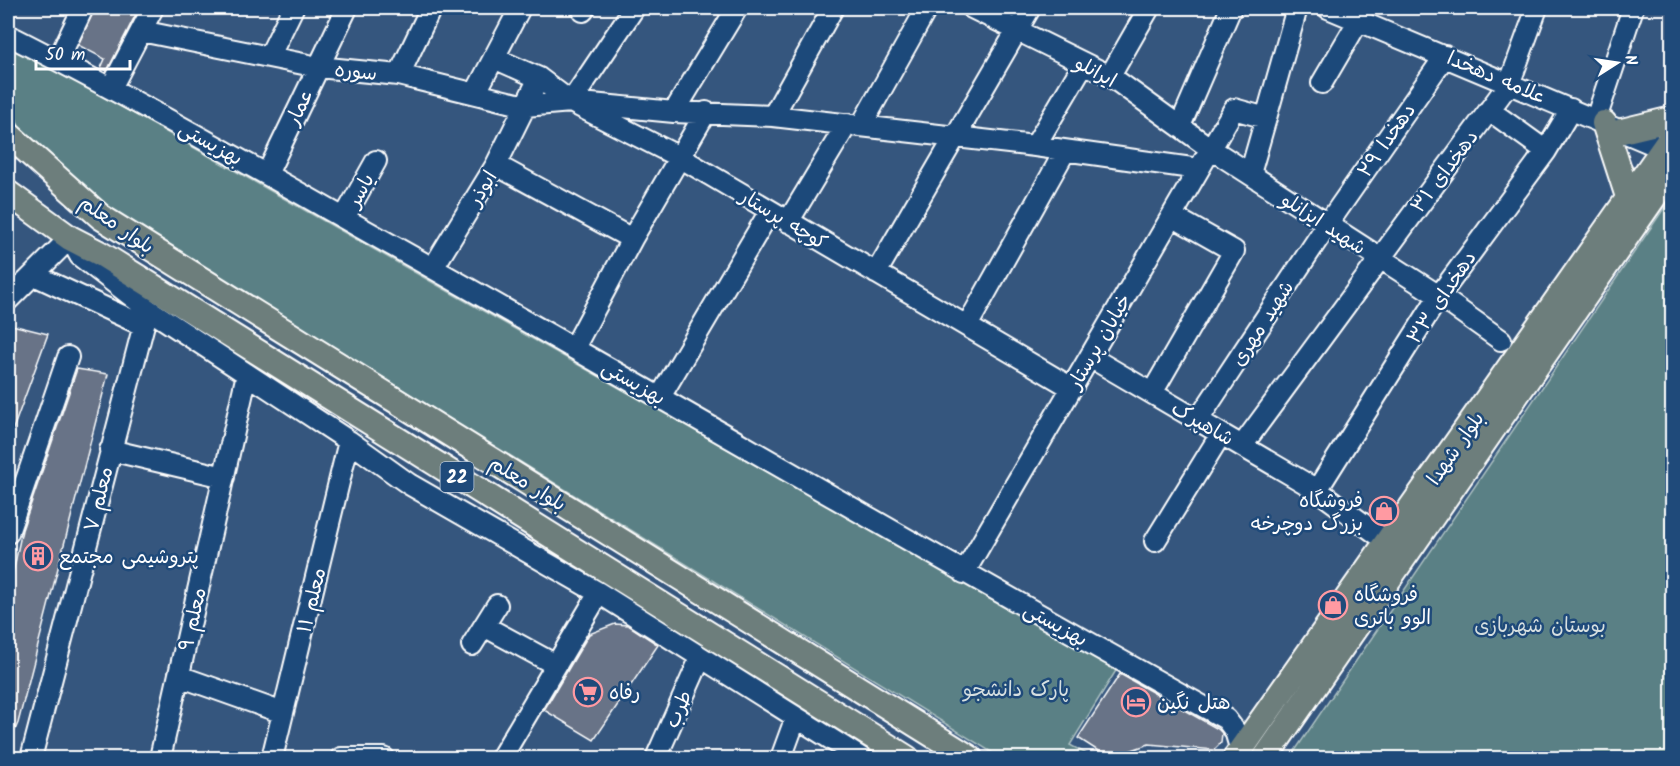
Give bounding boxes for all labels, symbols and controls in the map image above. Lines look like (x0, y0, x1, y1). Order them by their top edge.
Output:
scale bar (36, 33, 130, 71)
north arrow (1587, 33, 1647, 93)
text: 50 m (45, 41, 85, 70)
street label: علامه دهخدا (1441, 44, 1551, 114)
street label: ایرانلو (1067, 48, 1122, 97)
text: N (1617, 53, 1643, 68)
street label: سوره (333, 55, 379, 91)
street label: عمار (278, 84, 323, 133)
street label: دهخدا ۲۹ (1350, 97, 1425, 185)
street label: بهزیستی (172, 114, 248, 176)
street label: دهخدای ۳۱ (1403, 124, 1488, 221)
street label: ابوذر (459, 165, 507, 215)
street label: یاسر (338, 168, 384, 216)
street label: کوچه پرستار (731, 181, 833, 260)
street label: شهید ایزانلو (1273, 184, 1372, 264)
street label: بلوار معلم (72, 188, 160, 263)
street label: دهخدای ۳۳ (1400, 245, 1486, 351)
street label: شهید مهری (1224, 275, 1303, 373)
street label: خیابان پرستار (1059, 288, 1141, 398)
street label: بهزیستی (595, 353, 671, 415)
street label: شاهپرک (1165, 394, 1239, 456)
street label: بلوار شهدا (1419, 406, 1494, 493)
street label: بلوار معلم (482, 448, 572, 521)
road number: 22 (440, 462, 474, 492)
street label: معلم ۷ (76, 464, 123, 535)
place label: فروشگاه بزرگ دوچرخه (1251, 486, 1363, 541)
shop icon: فروشگاه بزرگ دوچرخه (1368, 495, 1400, 527)
building icon: پتروشیمی مجتمع (22, 540, 54, 572)
place label: پتروشیمی مجتمع (59, 542, 199, 574)
street label: معلم ۱۱ (289, 564, 337, 637)
place label: فروشگاه الوو باتری (1354, 580, 1431, 635)
street label: معلم ۹ (171, 584, 217, 654)
shop icon: فروشگاه الوو باتری (1317, 589, 1349, 621)
street label: بهزیستی (1017, 595, 1093, 657)
park label: بوستان شهربازی (1474, 611, 1606, 643)
park label: پارک دانشجو (962, 675, 1069, 707)
supermarket icon: رفاه (572, 676, 604, 708)
place label: رفاه (609, 678, 640, 710)
street label: طرب (657, 686, 702, 734)
hotel icon: هتل نگین (1120, 686, 1152, 718)
place label: هتل نگین (1157, 688, 1231, 720)

